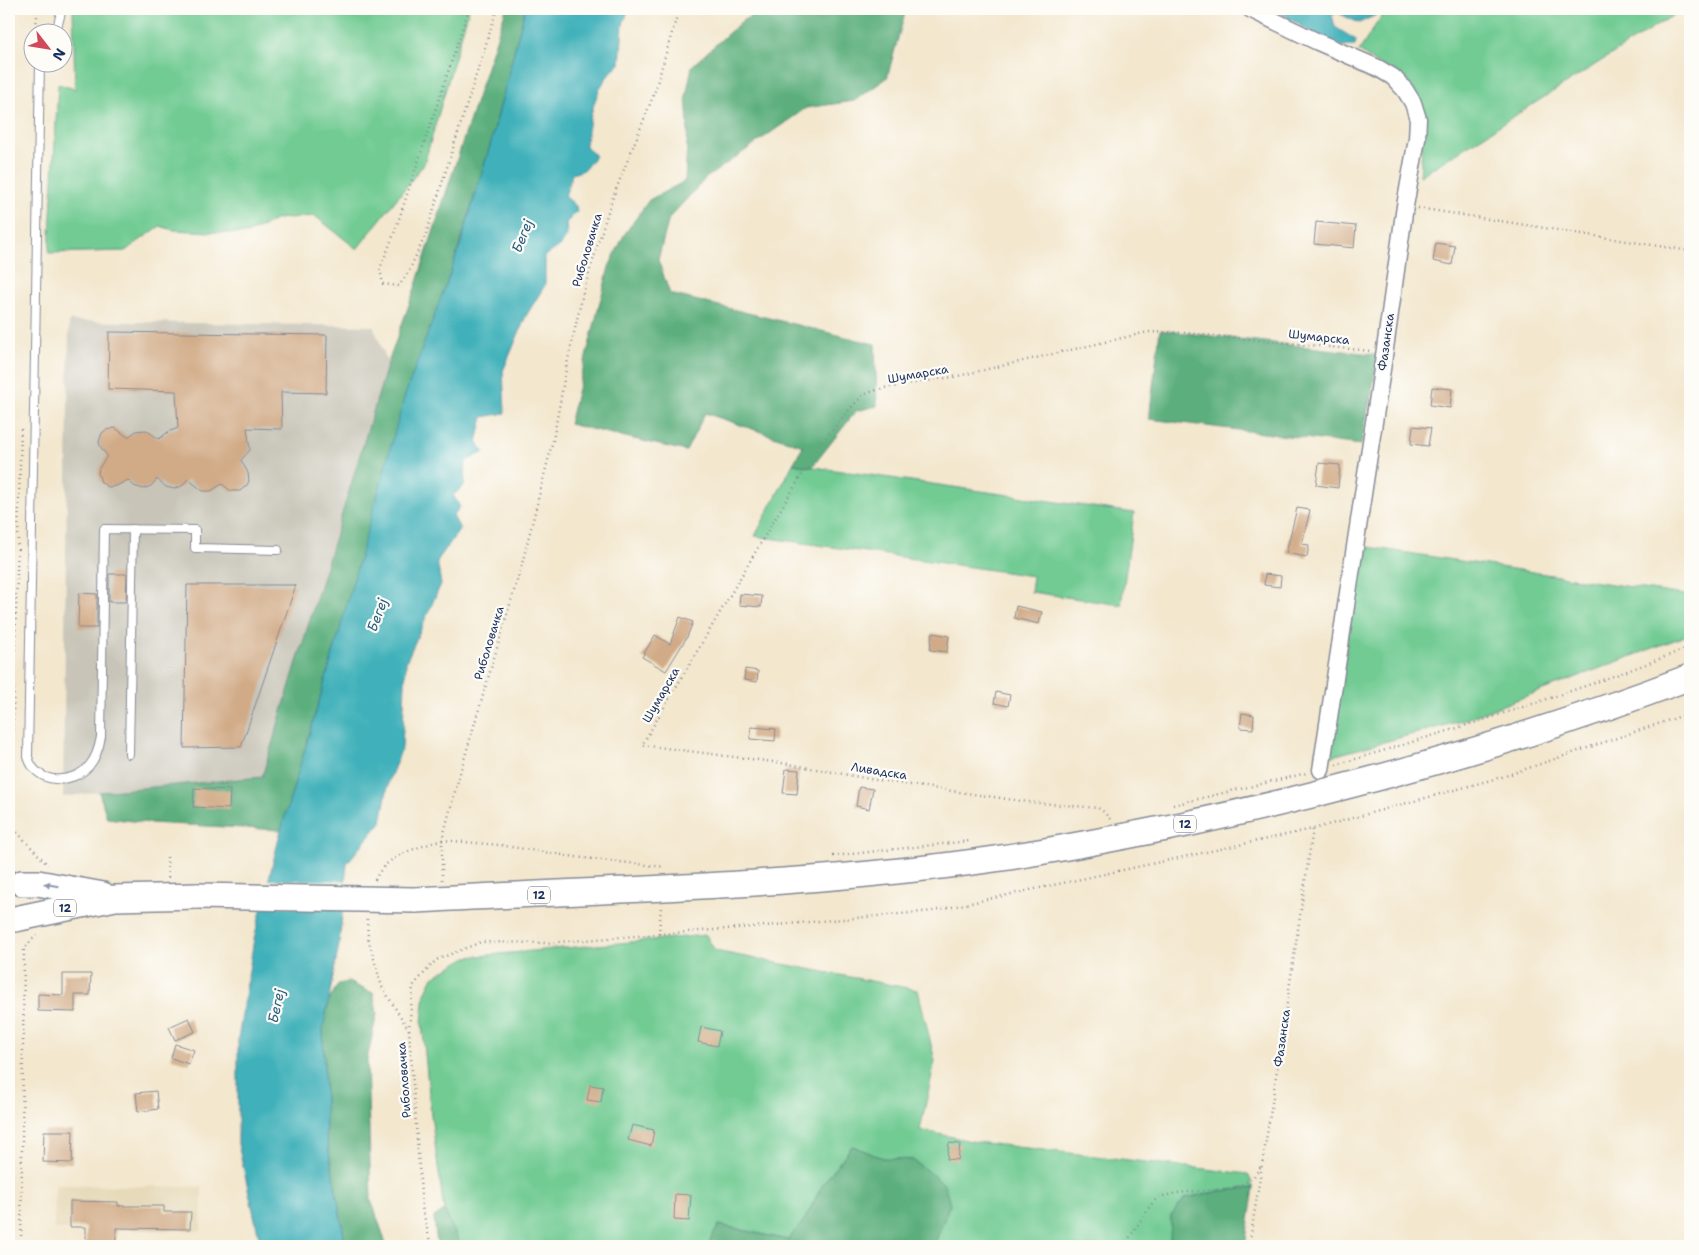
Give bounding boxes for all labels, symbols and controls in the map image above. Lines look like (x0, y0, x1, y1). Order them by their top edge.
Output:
north arrow (22, 22, 72, 72)
text: N (49, 45, 70, 64)
street label: Риболовачка (568, 211, 606, 289)
water label: Бегеј (507, 216, 537, 255)
street label: Фазанска (1374, 312, 1398, 372)
street label: Шумарска (1288, 326, 1351, 348)
street label: Шумарска (886, 361, 950, 387)
water label: Бегеј (363, 595, 391, 634)
street label: Риболовачка (470, 604, 508, 682)
street label: Шумарска (639, 664, 684, 726)
street label: Ливадска (850, 759, 909, 783)
road number: 12 (1174, 816, 1196, 832)
one-way arrow (43, 881, 59, 889)
road number: 12 (528, 886, 550, 904)
road number: 12 (54, 900, 76, 916)
water label: Бегеј (264, 987, 288, 1025)
street label: Фазанска (1270, 1008, 1294, 1068)
street label: Риболовачка (393, 1041, 415, 1119)

